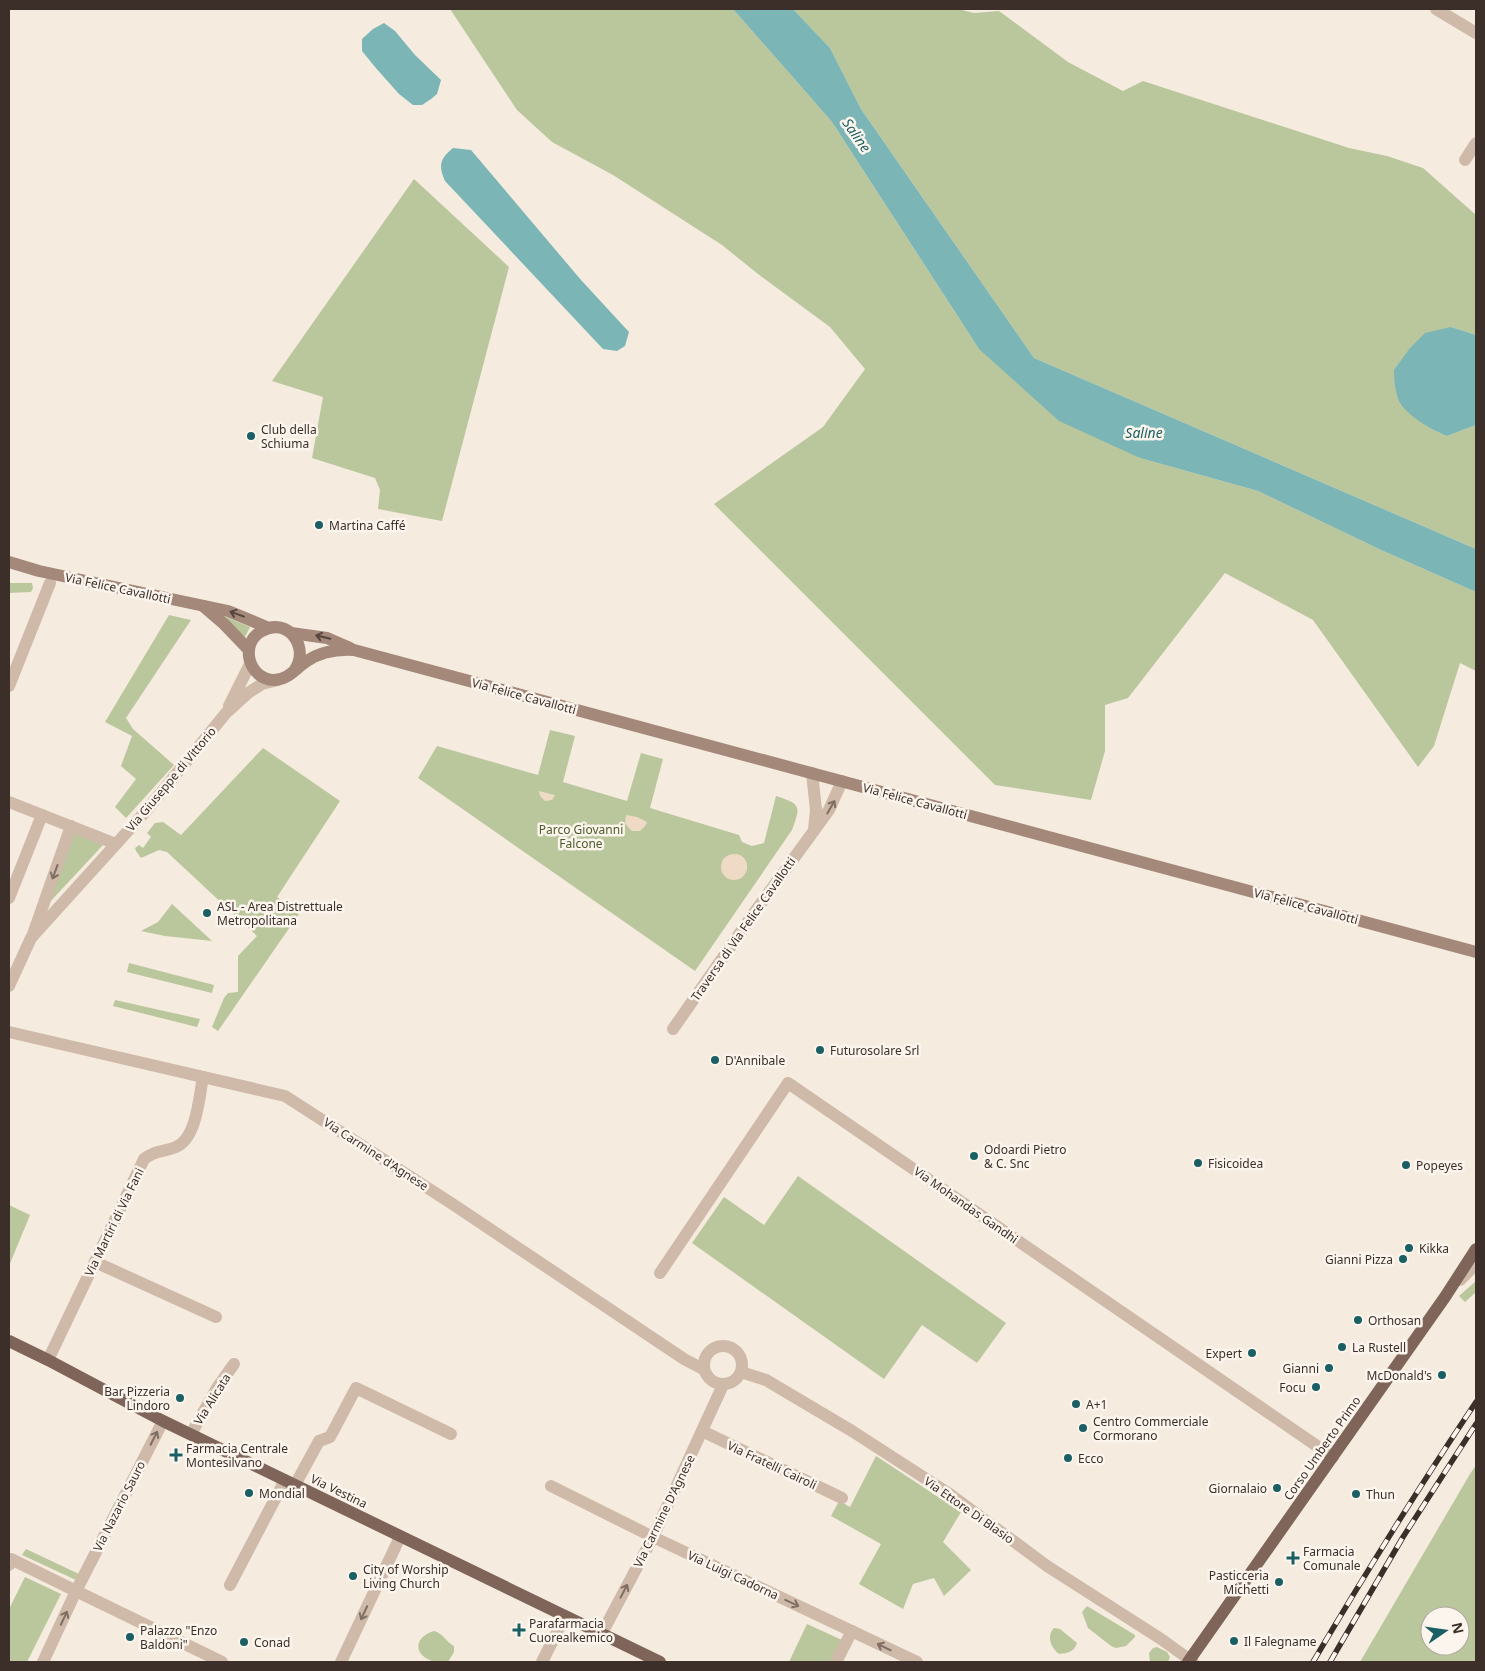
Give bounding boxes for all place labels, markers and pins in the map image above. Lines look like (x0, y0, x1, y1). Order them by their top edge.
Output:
place label: Club della Schiuma (261, 421, 317, 452)
marker: Club della Schiuma (245, 430, 257, 442)
place label: Martina Caffé (329, 517, 406, 534)
marker: Martina Caffé (313, 519, 325, 531)
place label: ASL - Area Distrettuale Metropolitana (217, 898, 343, 929)
marker: ASL - Area Distrettuale Metropolitana (201, 907, 213, 919)
place label: Futurosolare Srl (830, 1042, 919, 1059)
marker: Futurosolare Srl (814, 1044, 826, 1056)
place label: D'Annibale (725, 1052, 785, 1069)
marker: D'Annibale (709, 1054, 721, 1066)
place label: Odoardi Pietro & C. Snc (984, 1141, 1067, 1172)
marker: Odoardi Pietro & C. Snc (968, 1150, 980, 1162)
place label: Fisicoidea (1208, 1155, 1263, 1172)
marker: Fisicoidea (1192, 1157, 1204, 1169)
place label: Popeyes (1416, 1157, 1463, 1174)
marker: Popeyes (1400, 1159, 1412, 1171)
place label: Kikka (1419, 1240, 1449, 1257)
marker: Kikka (1403, 1242, 1415, 1254)
place label: Gianni Pizza (1325, 1251, 1393, 1268)
marker: Gianni Pizza (1397, 1253, 1409, 1265)
place label: Orthosan (1368, 1312, 1421, 1329)
marker: Orthosan (1352, 1314, 1364, 1326)
place label: La Rustell (1352, 1339, 1406, 1356)
marker: La Rustell (1336, 1341, 1348, 1353)
place label: Expert (1206, 1345, 1243, 1362)
marker: Expert (1246, 1347, 1258, 1359)
place label: Gianni (1283, 1360, 1319, 1377)
marker: Gianni (1323, 1362, 1335, 1374)
place label: McDonald's (1367, 1367, 1432, 1384)
marker: McDonald's (1436, 1369, 1448, 1381)
place label: Focu (1279, 1379, 1306, 1396)
marker: Focu (1310, 1381, 1322, 1393)
place label: Bar Pizzeria Lindoro (104, 1383, 170, 1414)
marker: Bar Pizzeria Lindoro (174, 1392, 186, 1404)
place label: A+1 (1086, 1396, 1107, 1413)
marker: A+1 (1070, 1398, 1082, 1410)
place label: Centro Commerciale Cormorano (1093, 1413, 1209, 1444)
marker: Centro Commerciale Cormorano (1077, 1422, 1089, 1434)
place label: Farmacia Centrale Montesilvano (186, 1440, 288, 1471)
marker: Farmacia Centrale Montesilvano (170, 1449, 182, 1461)
place label: Ecco (1078, 1450, 1103, 1467)
marker: Ecco (1062, 1452, 1074, 1464)
place label: Giornalaio (1209, 1480, 1267, 1497)
marker: Giornalaio (1271, 1482, 1283, 1494)
place label: Mondial (259, 1485, 305, 1502)
place label: Thun (1366, 1486, 1395, 1503)
marker: Mondial (243, 1487, 255, 1499)
marker: Thun (1350, 1488, 1362, 1500)
place label: Farmacia Comunale (1303, 1543, 1361, 1574)
marker: Farmacia Comunale (1287, 1552, 1299, 1564)
place label: City of Worship Living Church (363, 1561, 449, 1592)
place label: Pasticceria Michetti (1209, 1567, 1269, 1598)
marker: City of Worship Living Church (347, 1570, 359, 1582)
marker: Pasticceria Michetti (1273, 1576, 1285, 1588)
place label: Parafarmacia Cuorealkemico (529, 1615, 613, 1646)
place label: Palazzo "Enzo Baldoni" (140, 1622, 217, 1653)
marker: Parafarmacia Cuorealkemico (513, 1624, 525, 1636)
marker: Palazzo "Enzo Baldoni" (124, 1631, 136, 1643)
place label: Il Falegname (1244, 1633, 1317, 1650)
place label: Conad (254, 1634, 290, 1651)
marker: Il Falegname (1228, 1635, 1240, 1647)
marker: Conad (238, 1636, 250, 1648)

